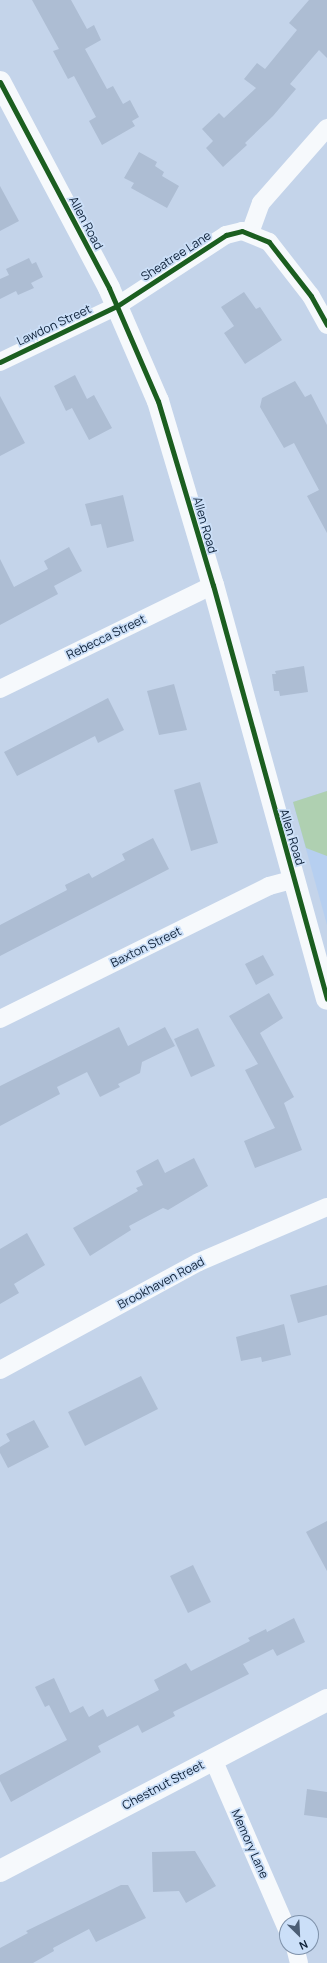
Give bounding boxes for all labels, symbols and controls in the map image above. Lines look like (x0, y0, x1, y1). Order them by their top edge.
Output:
street label: Allen Road (66, 194, 106, 252)
street label: Sheatree Lane (138, 228, 214, 284)
street label: Lawdon Street (14, 301, 94, 349)
street label: Allen Road (190, 495, 220, 555)
street label: Rebecca Street (64, 612, 148, 662)
street label: Allen Road (277, 807, 307, 867)
street label: Baxton Street (108, 924, 184, 970)
street label: Brookhaven Road (115, 1254, 207, 1312)
street label: Chestnut Street (120, 1757, 206, 1813)
street label: Memory Lane (228, 1807, 272, 1881)
north arrow (279, 1915, 319, 1955)
text: N (297, 1937, 310, 1954)

